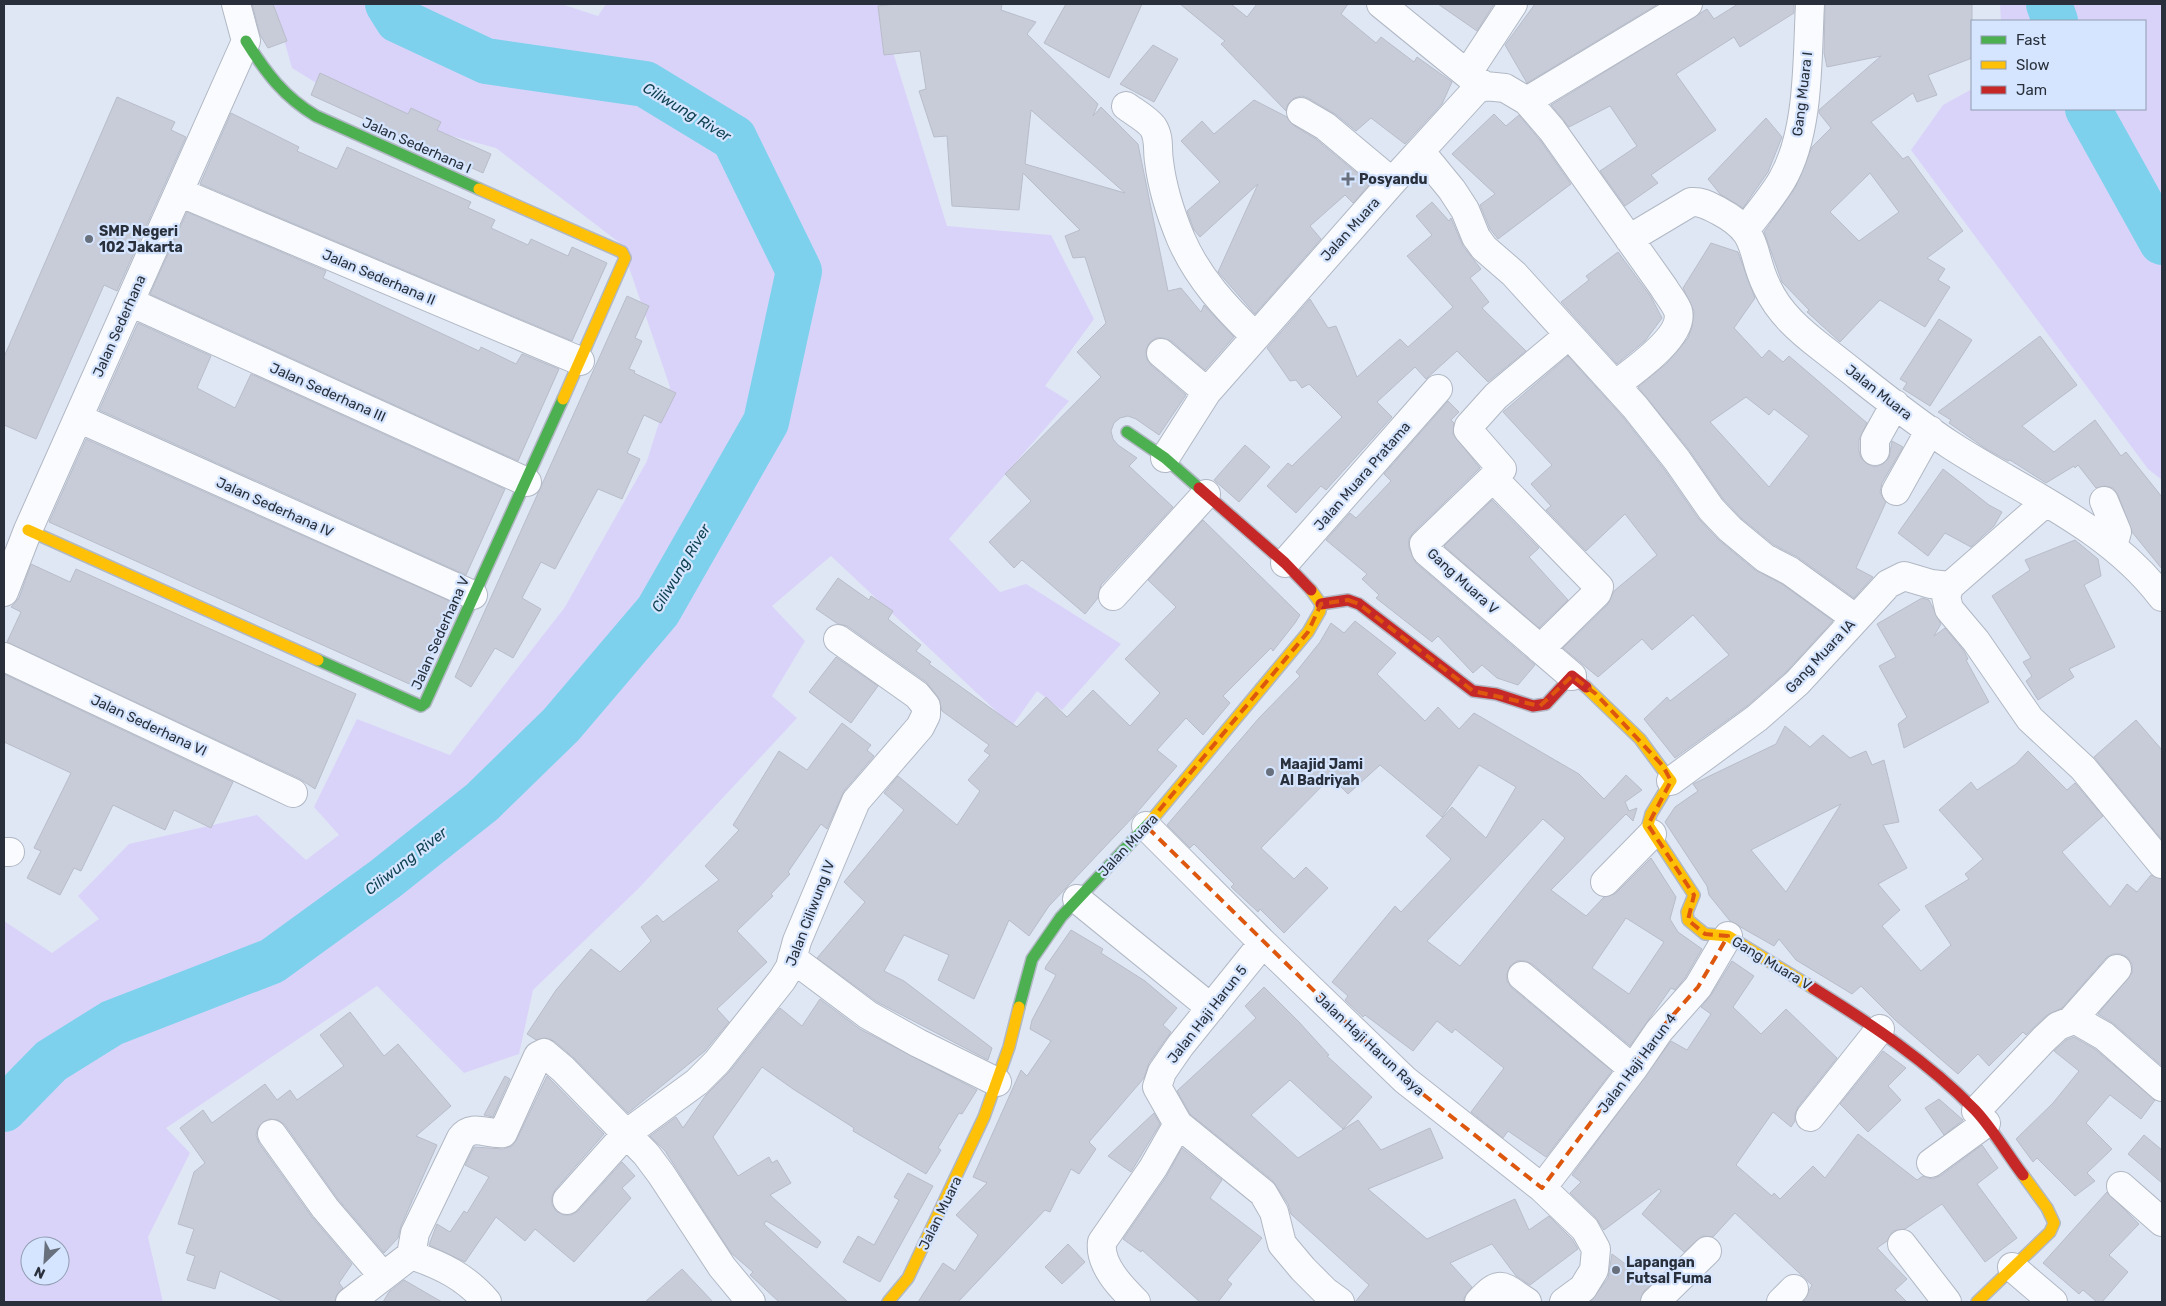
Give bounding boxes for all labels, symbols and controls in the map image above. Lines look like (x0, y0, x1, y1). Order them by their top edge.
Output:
legend (1971, 20, 2146, 110)
text: Fast (2016, 31, 2046, 49)
street label: Gang Muara I (1789, 51, 1816, 137)
text: Slow (2016, 56, 2049, 74)
water label: Ciliwung River (640, 79, 735, 146)
text: Jam (2016, 81, 2047, 99)
street label: Jalan Sederhana I (360, 114, 474, 177)
place label: Posyandu (1359, 171, 1428, 188)
marker: Posyandu (1341, 172, 1355, 186)
street label: Jalan Muara (1317, 194, 1383, 265)
place label: SMP Negeri 102 Jakarta (99, 223, 183, 256)
marker: SMP Negeri 102 Jakarta (83, 233, 95, 245)
street label: Jalan Sederhana II (320, 246, 438, 309)
street label: Jalan Sederhana (89, 272, 150, 380)
street label: Jalan Sederhana III (267, 359, 388, 426)
street label: Jalan Muara (1842, 361, 1915, 424)
street label: Jalan Muara Pratama (1311, 418, 1414, 534)
street label: Jalan Sederhana IV (214, 474, 336, 541)
water label: Ciliwung River (648, 520, 715, 615)
street label: Gang Muara V (1424, 545, 1502, 618)
street label: Jalan Sederhana V (408, 574, 473, 693)
street label: Gang Muara IA (1782, 616, 1859, 697)
street label: Jalan Sederhana VI (88, 691, 210, 760)
place label: Maajid Jami Al Badriyah (1280, 756, 1363, 789)
marker: Maajid Jami Al Badriyah (1264, 766, 1276, 778)
street label: Jalan Muara (1095, 810, 1162, 880)
water label: Ciliwung River (361, 823, 452, 899)
street label: Jalan Ciliwung IV (782, 858, 838, 969)
street label: Gang Muara V (1729, 933, 1815, 994)
street label: Jalan Haji Harun 5 (1164, 962, 1251, 1067)
street label: Jalan Haji Harun Raya (1312, 989, 1428, 1099)
street label: Jalan Haji Harun 4 (1595, 1010, 1680, 1116)
street label: Jalan Muara (915, 1174, 966, 1253)
north arrow (20, 1236, 70, 1286)
place label: Lapangan Futsal Fuma (1626, 1254, 1712, 1287)
text: N (32, 1262, 48, 1282)
marker: Lapangan Futsal Fuma (1610, 1264, 1622, 1276)

